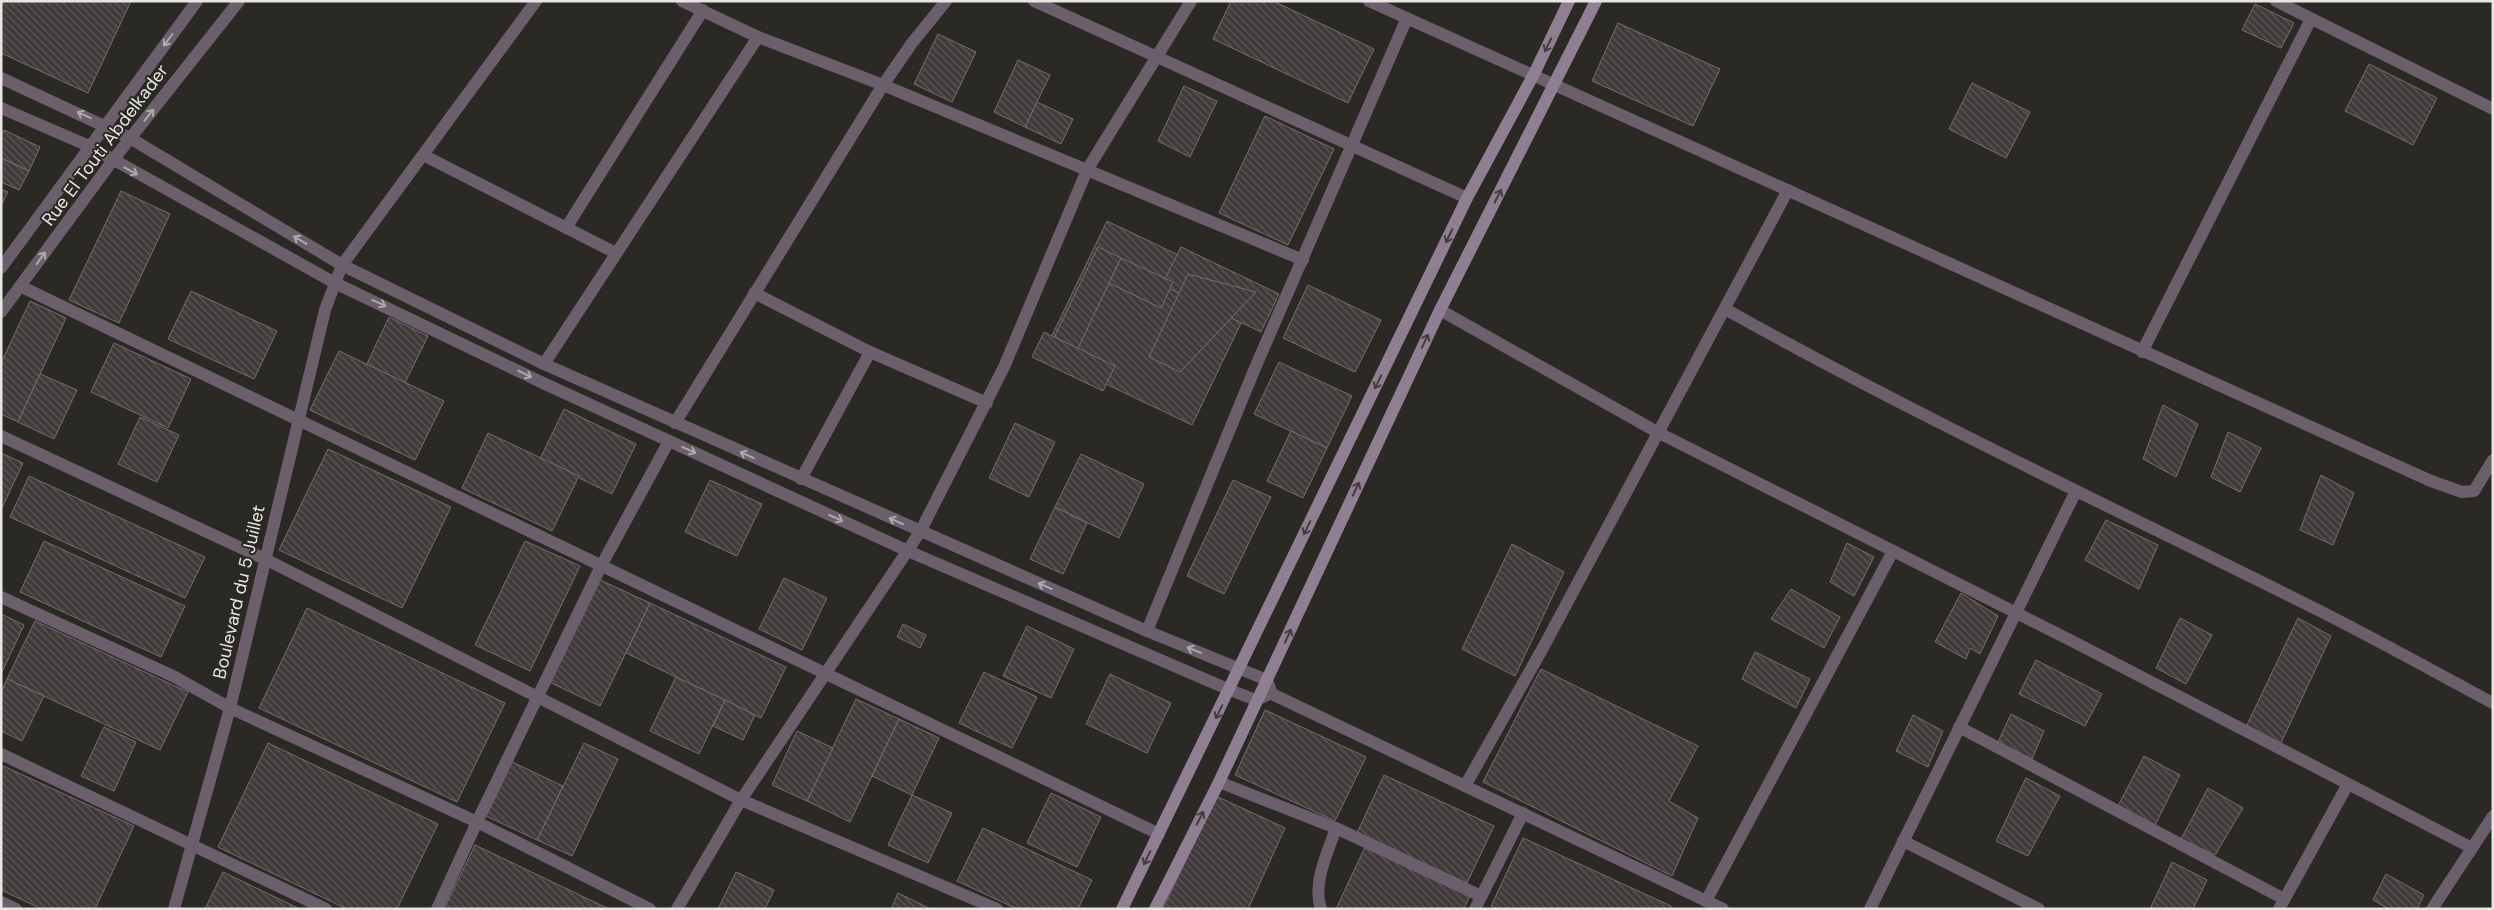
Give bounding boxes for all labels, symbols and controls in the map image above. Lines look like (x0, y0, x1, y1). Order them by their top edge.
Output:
one-way arrow (163, 33, 173, 47)
one-way arrow (1542, 37, 1552, 52)
street label: Rue El Touti Abdelkader (36, 59, 174, 231)
one-way arrow (143, 109, 154, 122)
one-way arrow (77, 110, 92, 120)
one-way arrow (123, 166, 138, 176)
one-way arrow (1494, 189, 1503, 204)
one-way arrow (1443, 228, 1453, 243)
one-way arrow (294, 235, 308, 245)
one-way arrow (35, 252, 46, 266)
one-way arrow (371, 299, 386, 309)
one-way arrow (1421, 334, 1431, 349)
one-way arrow (518, 369, 533, 379)
one-way arrow (1373, 374, 1382, 389)
one-way arrow (681, 445, 696, 455)
one-way arrow (740, 450, 755, 460)
one-way arrow (1352, 481, 1362, 496)
street label: Boulevard du 5 Juillet (207, 503, 271, 681)
one-way arrow (828, 513, 843, 523)
one-way arrow (889, 515, 904, 525)
one-way arrow (1302, 520, 1311, 535)
one-way arrow (1038, 581, 1053, 591)
one-way arrow (1283, 629, 1293, 644)
one-way arrow (1187, 645, 1202, 654)
one-way arrow (1214, 705, 1224, 720)
one-way arrow (1196, 811, 1206, 826)
one-way arrow (1142, 850, 1151, 865)

